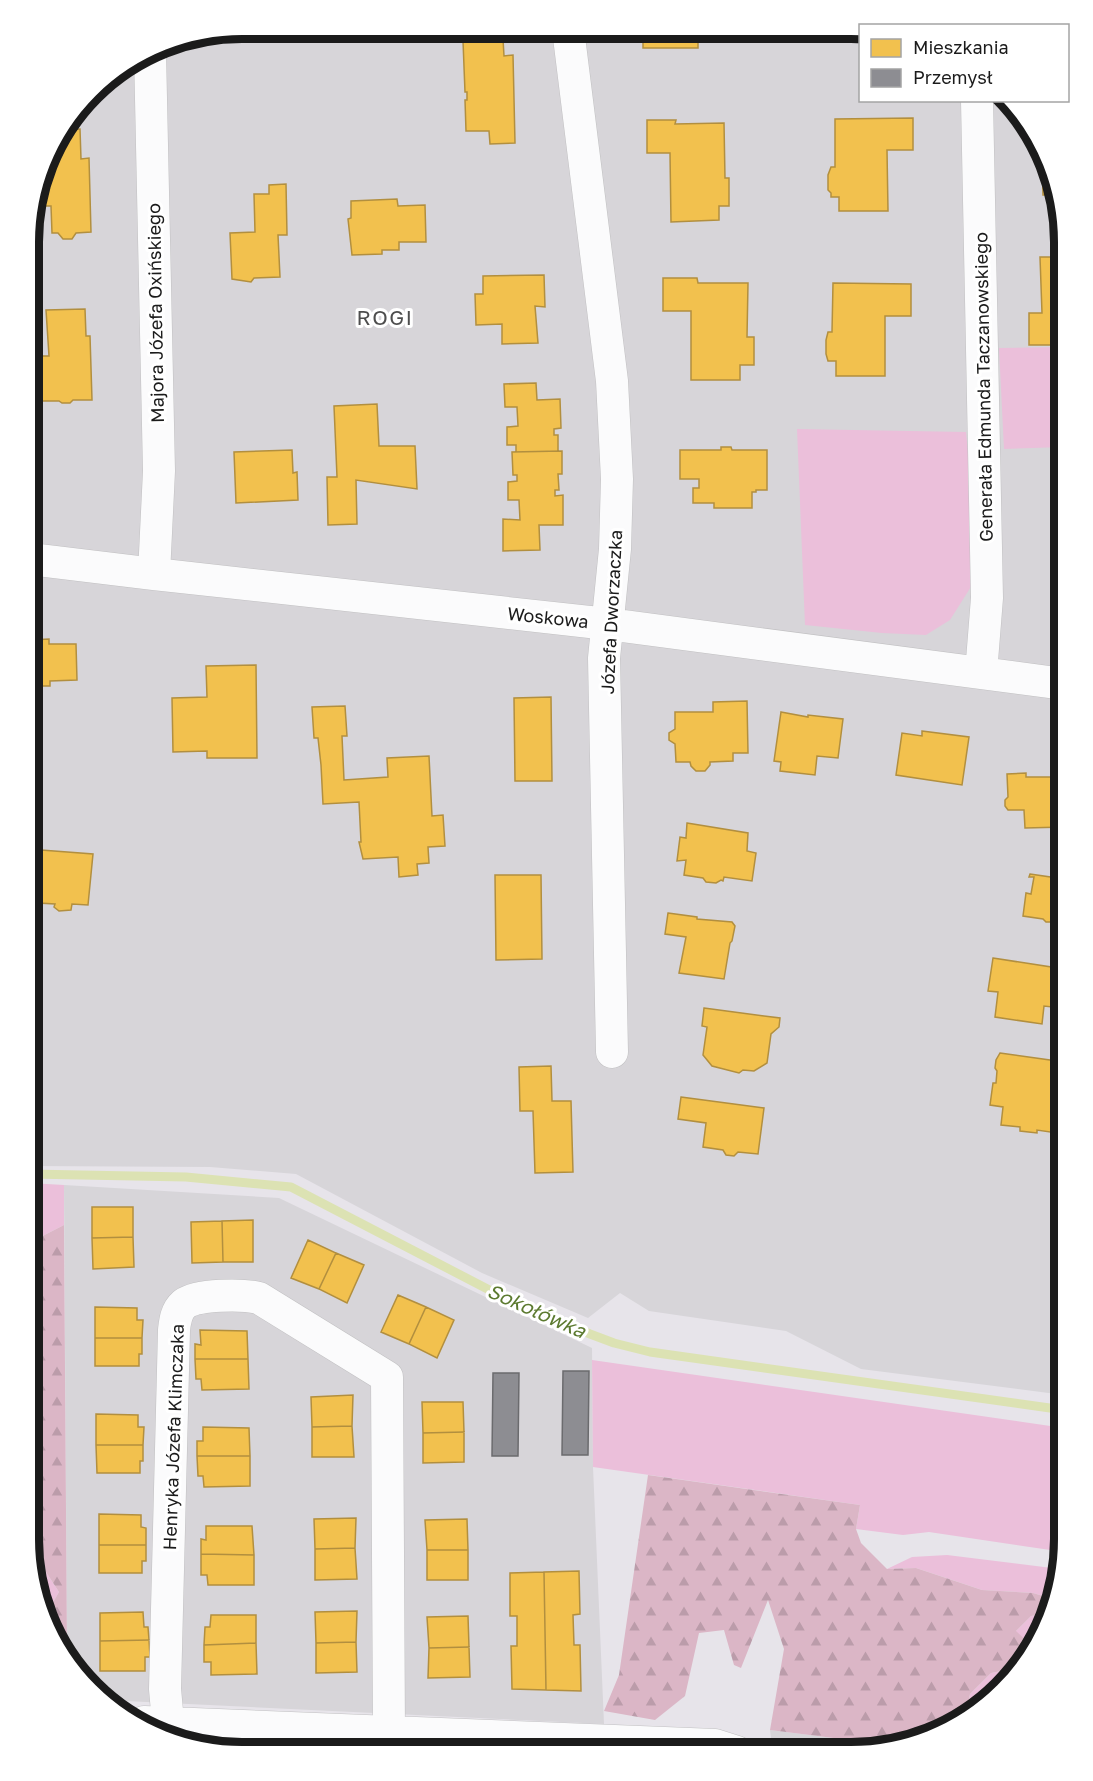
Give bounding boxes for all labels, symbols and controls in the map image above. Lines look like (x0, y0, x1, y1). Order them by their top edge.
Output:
legend (859, 24, 1069, 102)
text: Mieszkania (913, 36, 1009, 58)
text: Przemysł (913, 66, 993, 88)
street label: Majora Józefa Oxińskiego (142, 203, 168, 423)
street label: Generała Edmunda Taczanowskiego (969, 232, 997, 542)
district label: ROGI (356, 304, 414, 330)
street label: Józefa Dworzaczka (596, 529, 626, 695)
street label: Woskowa (506, 602, 590, 632)
water label: Sokołówka (484, 1278, 590, 1343)
street label: Henryka Józefa Klimczaka (158, 1323, 188, 1551)

